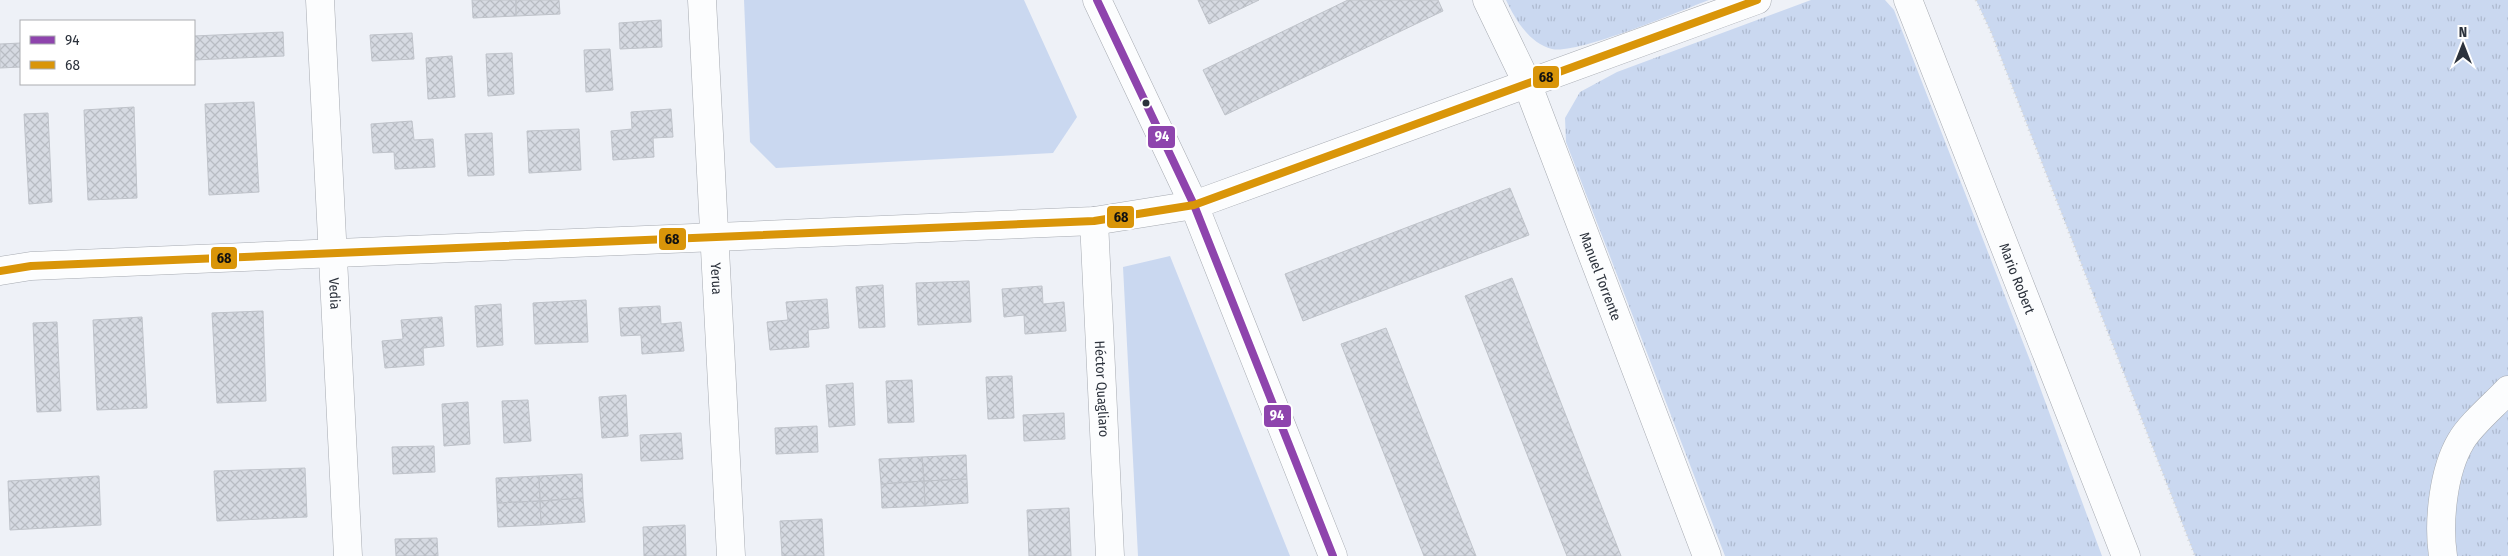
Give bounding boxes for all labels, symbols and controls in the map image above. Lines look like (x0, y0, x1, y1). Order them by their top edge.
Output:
legend (20, 20, 195, 85)
north arrow (2438, 20, 2488, 70)
text: N (2459, 24, 2467, 41)
text: 94 (65, 31, 79, 49)
text: 68 (65, 56, 80, 74)
line badge: 68 (1532, 65, 1560, 89)
text: 68 (1539, 69, 1554, 86)
unlabelled marker (1141, 98, 1151, 108)
line badge: 94 (1147, 125, 1176, 149)
text: 94 (1155, 128, 1169, 145)
line badge: 68 (1106, 205, 1135, 229)
text: 68 (1114, 209, 1129, 226)
line badge: 68 (658, 227, 687, 251)
street label: Manuel Torrente (1576, 230, 1625, 323)
text: 68 (665, 231, 680, 248)
street label: Mario Robert (1996, 241, 2039, 317)
line badge: 68 (210, 246, 238, 270)
text: 68 (217, 250, 232, 267)
street label: Yerua (707, 262, 726, 295)
street label: Vedia (326, 277, 344, 310)
street label: Héctor Quagliaro (1091, 340, 1113, 438)
line badge: 94 (1263, 404, 1292, 428)
text: 94 (1270, 407, 1284, 424)

